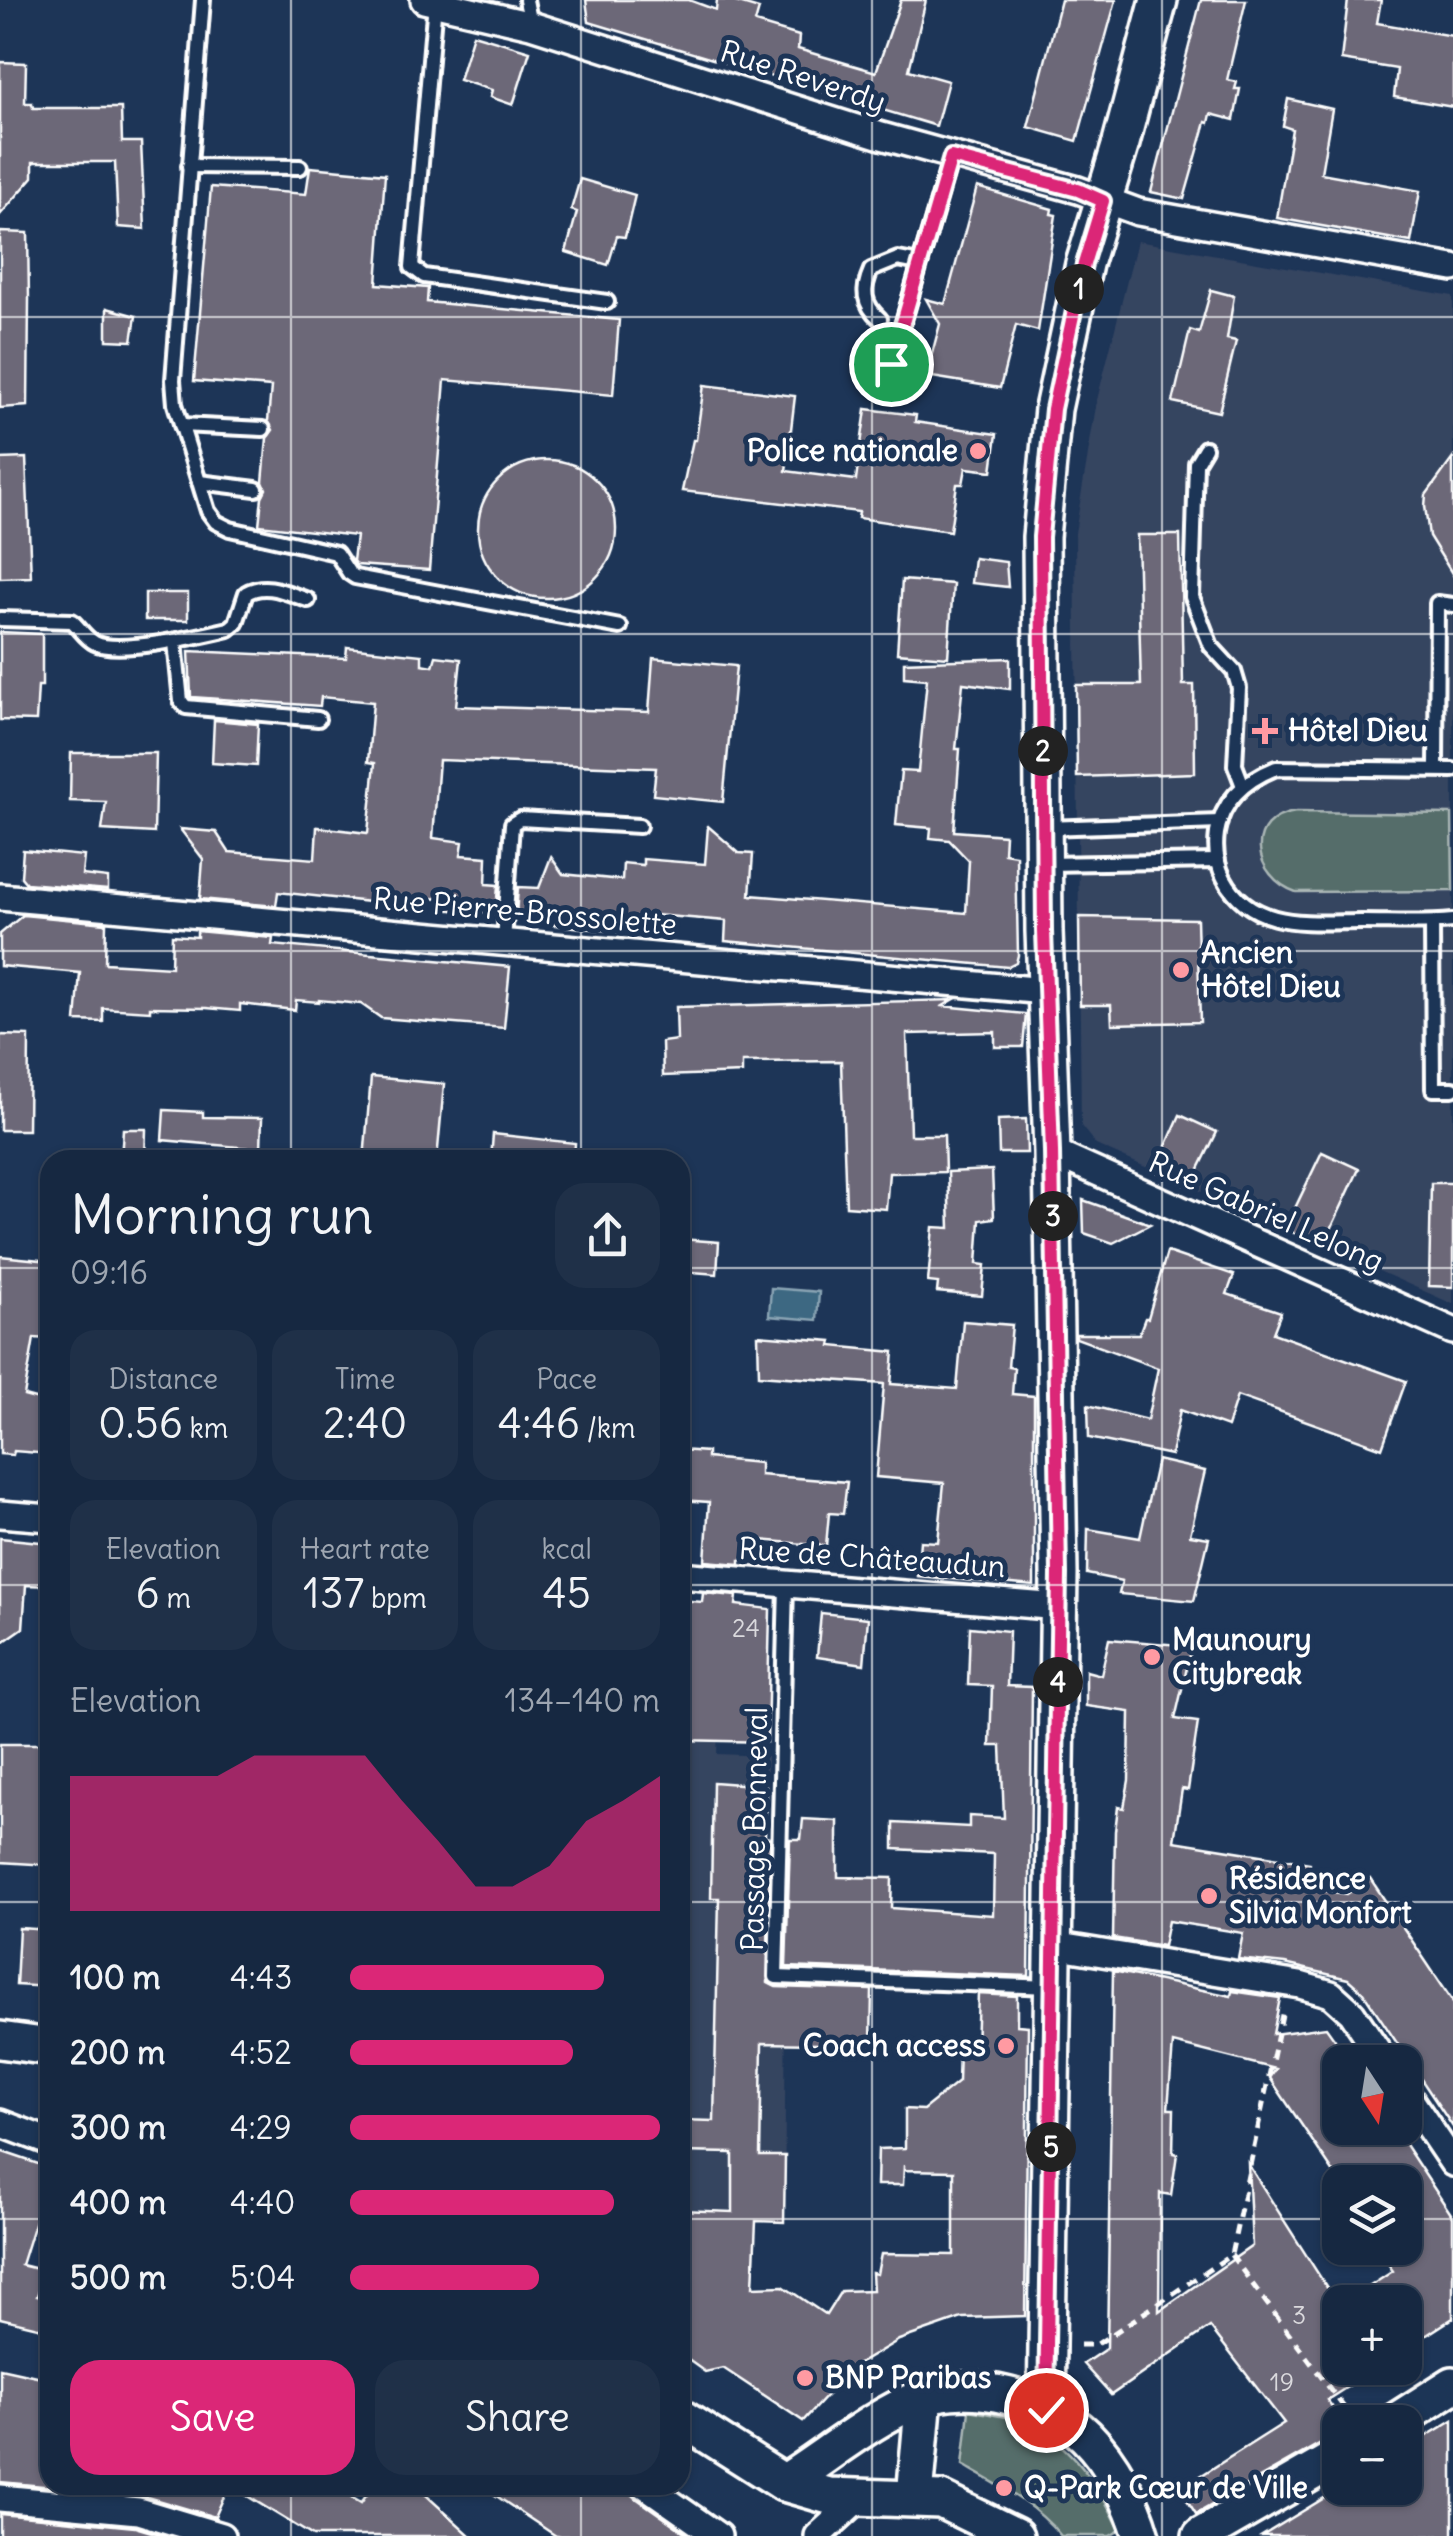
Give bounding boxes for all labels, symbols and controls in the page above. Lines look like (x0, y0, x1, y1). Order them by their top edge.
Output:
street label: Rue Reverdy (716, 31, 891, 121)
pin: 1 (1054, 264, 1104, 314)
text: 1 (1073, 271, 1085, 307)
pin (849, 322, 934, 407)
icon: arrive (864, 337, 919, 392)
place label: Police nationale (747, 431, 958, 469)
marker: Police nationale (967, 440, 989, 462)
place label: Hôtel Dieu (1288, 711, 1428, 749)
marker: Hôtel Dieu (1252, 718, 1278, 744)
pin: 2 (1018, 726, 1068, 776)
text: 2 (1035, 733, 1051, 769)
street label: Rue Pierre-Brossolette (372, 879, 679, 943)
place label: Ancien Hôtel Dieu (1201, 933, 1341, 1005)
marker: Ancien Hôtel Dieu (1170, 959, 1192, 981)
street label: Rue Gabriel Lelong (1143, 1142, 1390, 1280)
text: Morning run (70, 1180, 374, 1249)
button: share (555, 1183, 660, 1288)
pin: 3 (1028, 1191, 1078, 1241)
text: 3 (1045, 1198, 1061, 1234)
text: 09:16 (70, 1252, 148, 1293)
text: Distance (109, 1361, 218, 1397)
text: Time (335, 1361, 395, 1397)
text: Pace (536, 1361, 597, 1397)
text: 0.56 (98, 1397, 183, 1449)
text: 2:40 (323, 1397, 407, 1449)
text: 4:46 (498, 1397, 580, 1449)
text: km (183, 1410, 228, 1446)
text: /km (580, 1410, 636, 1446)
street label: Rue de Châteaudun (737, 1529, 1007, 1585)
text: Elevation (106, 1531, 221, 1567)
text: Heart rate (300, 1531, 430, 1567)
text: kcal (541, 1531, 592, 1567)
text: 6 (136, 1567, 160, 1619)
text: 137 (303, 1567, 364, 1619)
text: 45 (542, 1567, 591, 1619)
text: m (160, 1580, 191, 1616)
text: bpm (364, 1580, 427, 1616)
house number: 24 (732, 1612, 760, 1644)
place label: Maunoury Citybreak (1172, 1620, 1312, 1692)
marker: Maunoury Citybreak (1141, 1646, 1163, 1668)
pin: 4 (1033, 1657, 1083, 1707)
text: 4 (1050, 1664, 1066, 1700)
text: Elevation (70, 1680, 201, 1721)
text: 134–140 m (505, 1680, 660, 1721)
street label: Passage Bonneval (733, 1706, 775, 1952)
place label: Résidence Silvia Monfort (1229, 1859, 1412, 1931)
marker: Résidence Silvia Monfort (1198, 1885, 1220, 1907)
text: 100 m (70, 1957, 161, 1998)
text: 4:43 (230, 1957, 292, 1998)
place label: Coach access (803, 2026, 986, 2064)
text: 200 m (70, 2032, 165, 2073)
text: 4:52 (230, 2032, 292, 2073)
marker: Coach access (995, 2035, 1017, 2057)
north arrow (1322, 2045, 1422, 2145)
map controls (1322, 2045, 1422, 2505)
text: 300 m (70, 2107, 166, 2148)
text: 4:29 (230, 2107, 292, 2148)
pin: 5 (1026, 2122, 1076, 2172)
text: 5 (1043, 2129, 1059, 2165)
button: layers (1322, 2165, 1422, 2265)
text: 400 m (70, 2182, 166, 2223)
text: 4:40 (230, 2182, 295, 2223)
text: 500 m (70, 2257, 166, 2298)
text: 5:04 (230, 2257, 295, 2298)
button: + (1322, 2285, 1422, 2385)
house number: 3 (1292, 2299, 1306, 2331)
place label: BNP Paribas (825, 2358, 991, 2396)
button: Save (70, 2360, 355, 2475)
button: Share (375, 2360, 660, 2475)
house number: 19 (1270, 2366, 1294, 2398)
marker: BNP Paribas (794, 2367, 816, 2389)
pin (1004, 2368, 1089, 2453)
icon: check (1019, 2383, 1074, 2438)
button: − (1322, 2405, 1422, 2505)
place label: Q-Park Cœur de Ville (1024, 2468, 1308, 2506)
marker: Q-Park Cœur de Ville (993, 2477, 1015, 2499)

